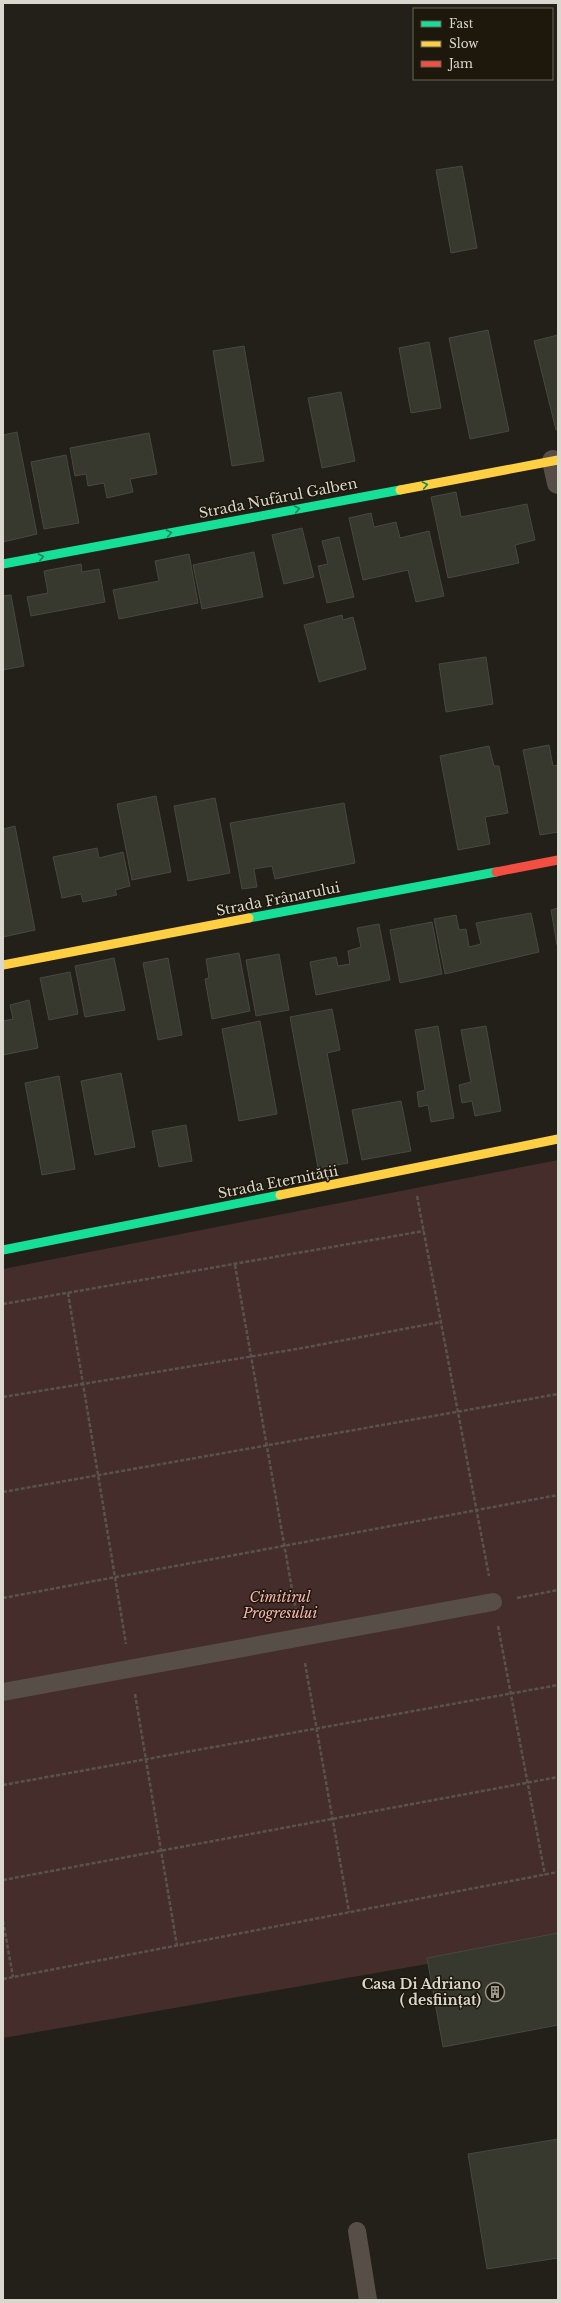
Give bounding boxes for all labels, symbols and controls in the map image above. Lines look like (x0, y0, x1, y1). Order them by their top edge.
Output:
legend (413, 8, 553, 80)
text: Fast (449, 16, 474, 31)
text: Slow (449, 36, 479, 51)
text: Jam (447, 56, 473, 71)
street label: Strada Nufărul Galben (197, 474, 359, 522)
one-way arrow (421, 481, 428, 489)
one-way arrow (294, 505, 300, 514)
one-way arrow (166, 529, 172, 538)
one-way arrow (38, 553, 44, 562)
street label: Strada Frânarului (215, 878, 342, 920)
street label: Strada Eternității (216, 1161, 340, 1202)
park label: Cimitirul Progresului (242, 1588, 317, 1622)
place label: Casa Di Adriano ( desființat) (362, 1975, 481, 2009)
building icon: Casa Di Adriano ( desființat) (484, 1981, 506, 2003)

